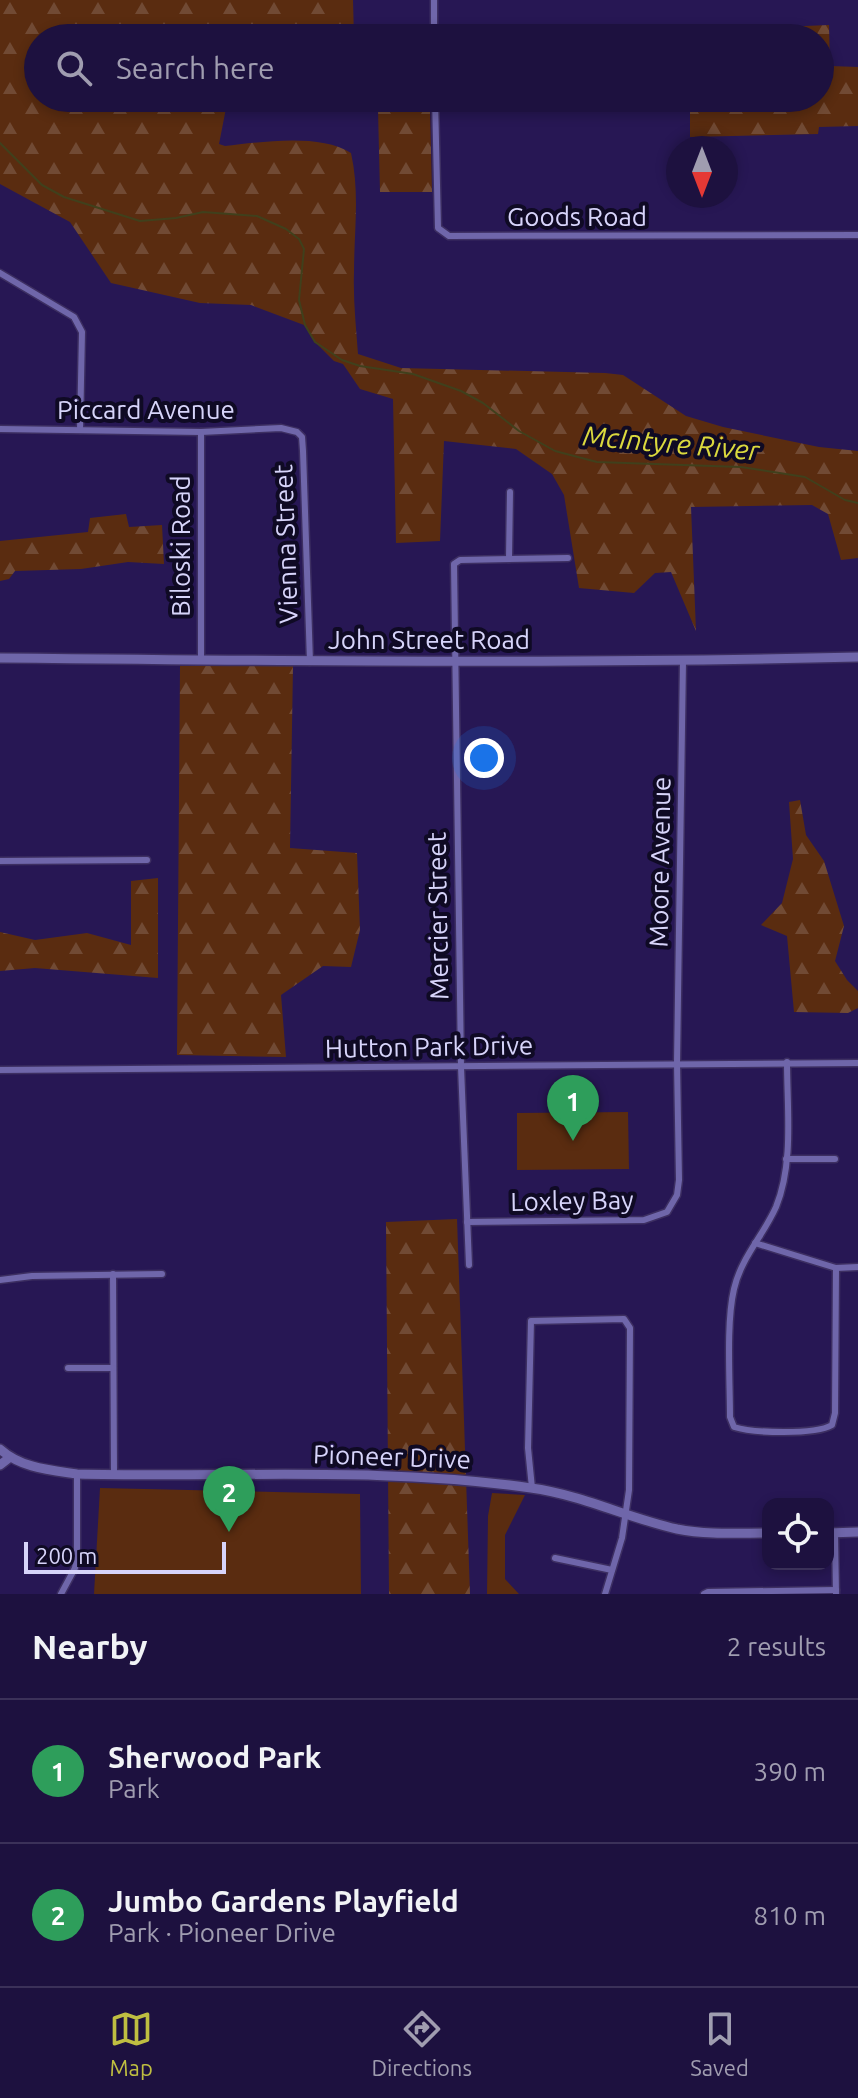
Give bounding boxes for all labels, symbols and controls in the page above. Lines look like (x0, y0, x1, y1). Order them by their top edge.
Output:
search box (24, 24, 834, 112)
icon: search (52, 46, 96, 90)
text: Search here (116, 51, 275, 85)
north arrow (666, 136, 738, 208)
street label: Goods Road (507, 202, 647, 231)
street label: Piccard Avenue (57, 395, 235, 424)
water label: McIntyre River (581, 419, 762, 466)
street label: Vienna Street (268, 464, 303, 624)
street label: Biloski Road (166, 475, 195, 617)
street label: John Street Road (328, 625, 530, 654)
your location (464, 738, 504, 778)
street label: Moore Avenue (644, 776, 675, 948)
street label: Mercier Street (422, 832, 453, 1000)
street label: Hutton Park Drive (325, 1030, 533, 1063)
pin: 1 (547, 1075, 599, 1141)
street label: Loxley Bay (510, 1185, 634, 1216)
street label: Pioneer Drive (313, 1439, 471, 1474)
pin: 2 (203, 1466, 255, 1532)
map controls (762, 1498, 834, 1570)
button: locate (762, 1498, 834, 1570)
scale bar (24, 1538, 226, 1574)
text: 200 m (36, 1543, 97, 1568)
text: Nearby (32, 1627, 147, 1665)
text: 2 results (727, 1632, 826, 1661)
text: Sherwood Park (108, 1740, 321, 1774)
text: 1 (51, 1757, 65, 1786)
text: 390 m (754, 1757, 826, 1786)
text: Park (108, 1774, 160, 1803)
text: Jumbo Gardens Playfield (108, 1884, 459, 1918)
text: 2 (51, 1901, 65, 1930)
text: 810 m (754, 1901, 826, 1930)
text: Park · Pioneer Drive (108, 1918, 336, 1947)
tab: Map (109, 2007, 153, 2080)
tab: Directions (371, 2007, 472, 2080)
tab: Saved (690, 2007, 749, 2080)

